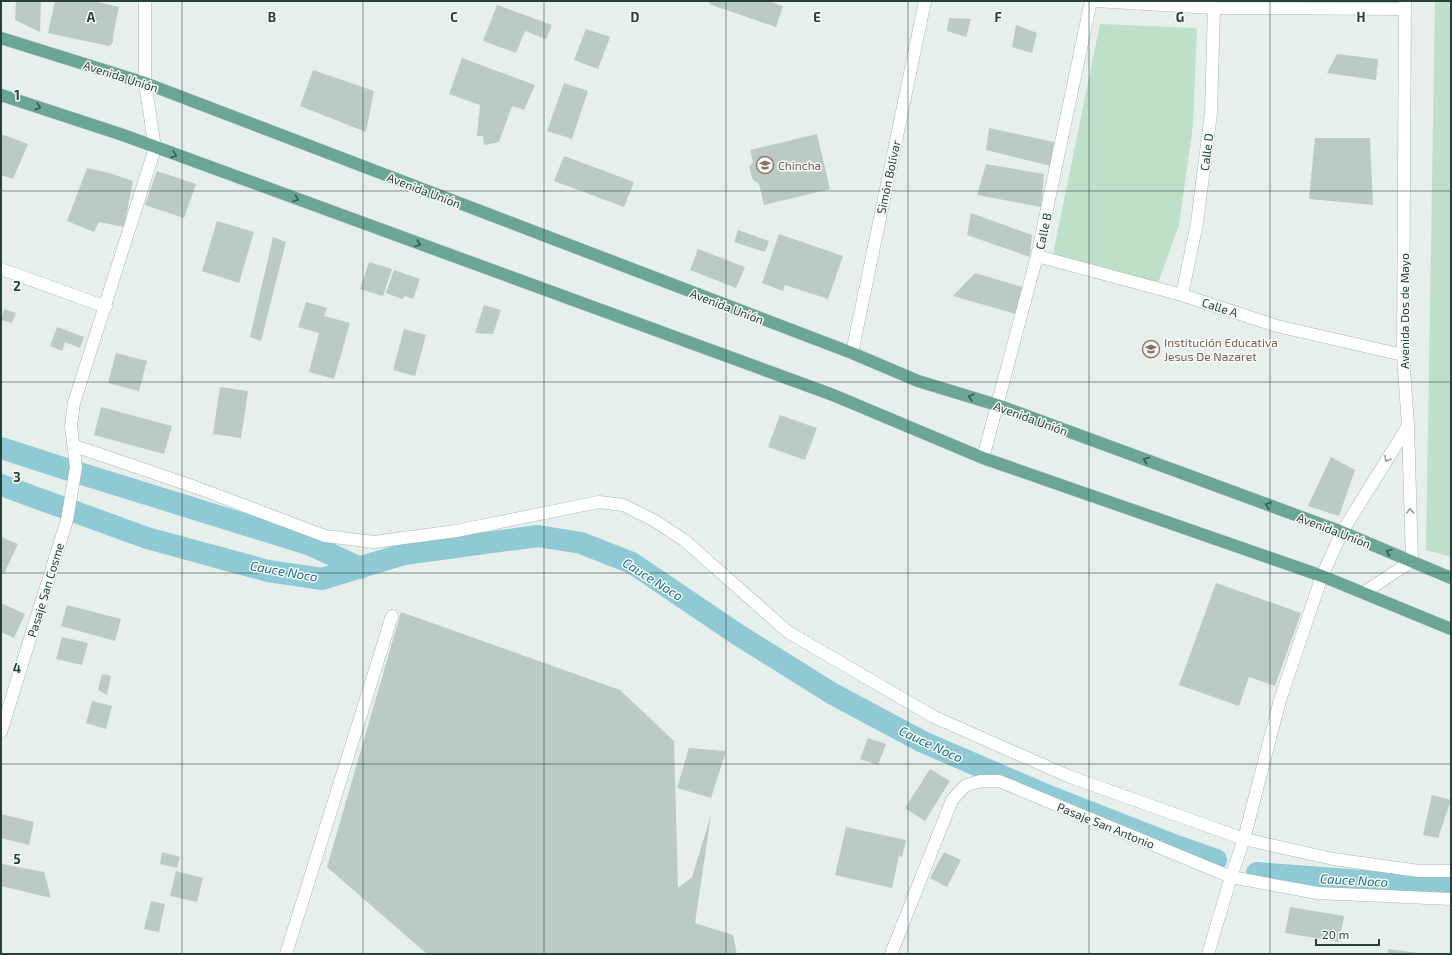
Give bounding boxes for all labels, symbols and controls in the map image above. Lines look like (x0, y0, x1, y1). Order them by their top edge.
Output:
text: A (87, 9, 96, 25)
text: B (268, 9, 276, 25)
text: C (450, 9, 458, 25)
text: D (631, 9, 640, 25)
text: E (813, 9, 821, 25)
text: F (994, 9, 1002, 25)
text: G (1176, 9, 1184, 25)
text: H (1357, 9, 1366, 25)
street label: Avenida Unión (82, 57, 160, 95)
text: 1 (14, 87, 20, 103)
one-way arrow (34, 102, 41, 111)
street label: Calle D (1197, 132, 1215, 172)
street label: Simón Bolívar (873, 139, 903, 215)
one-way arrow (170, 150, 177, 158)
school or university icon: Chincha (755, 155, 775, 175)
place label: Chincha (778, 158, 821, 172)
street label: Avenida Unión (385, 170, 463, 210)
one-way arrow (292, 195, 299, 203)
street label: Calle B (1032, 211, 1054, 251)
one-way arrow (415, 239, 422, 247)
street label: Avenida Dos de Mayo (1397, 253, 1411, 369)
text: 2 (13, 278, 21, 294)
street label: Avenida Unión (688, 286, 766, 326)
street label: Calle A (1200, 295, 1240, 320)
place label: Institución Educativa Jesus De Nazaret (1164, 335, 1278, 363)
school or university icon: Institución Educativa Jesus De Nazaret (1141, 339, 1161, 359)
one-way arrow (968, 393, 975, 402)
street label: Avenida Unión (992, 398, 1070, 438)
one-way arrow (1385, 455, 1392, 462)
one-way arrow (1143, 457, 1150, 465)
text: 3 (13, 469, 21, 485)
one-way arrow (1265, 501, 1272, 510)
one-way arrow (1406, 508, 1415, 514)
street label: Avenida Unión (1295, 510, 1373, 550)
street label: Pasaje San Cosme (24, 541, 67, 639)
one-way arrow (1386, 548, 1393, 556)
water label: Cauce Noco (620, 554, 686, 604)
water label: Cauce Noco (249, 557, 319, 585)
text: 4 (13, 660, 21, 676)
water label: Cauce Noco (897, 722, 965, 766)
street label: Pasaje San Antonio (1055, 799, 1157, 852)
text: 5 (13, 851, 21, 867)
water label: Cauce Noco (1320, 870, 1388, 890)
scale bar (1316, 921, 1379, 947)
text: 20 m (1322, 927, 1349, 941)

